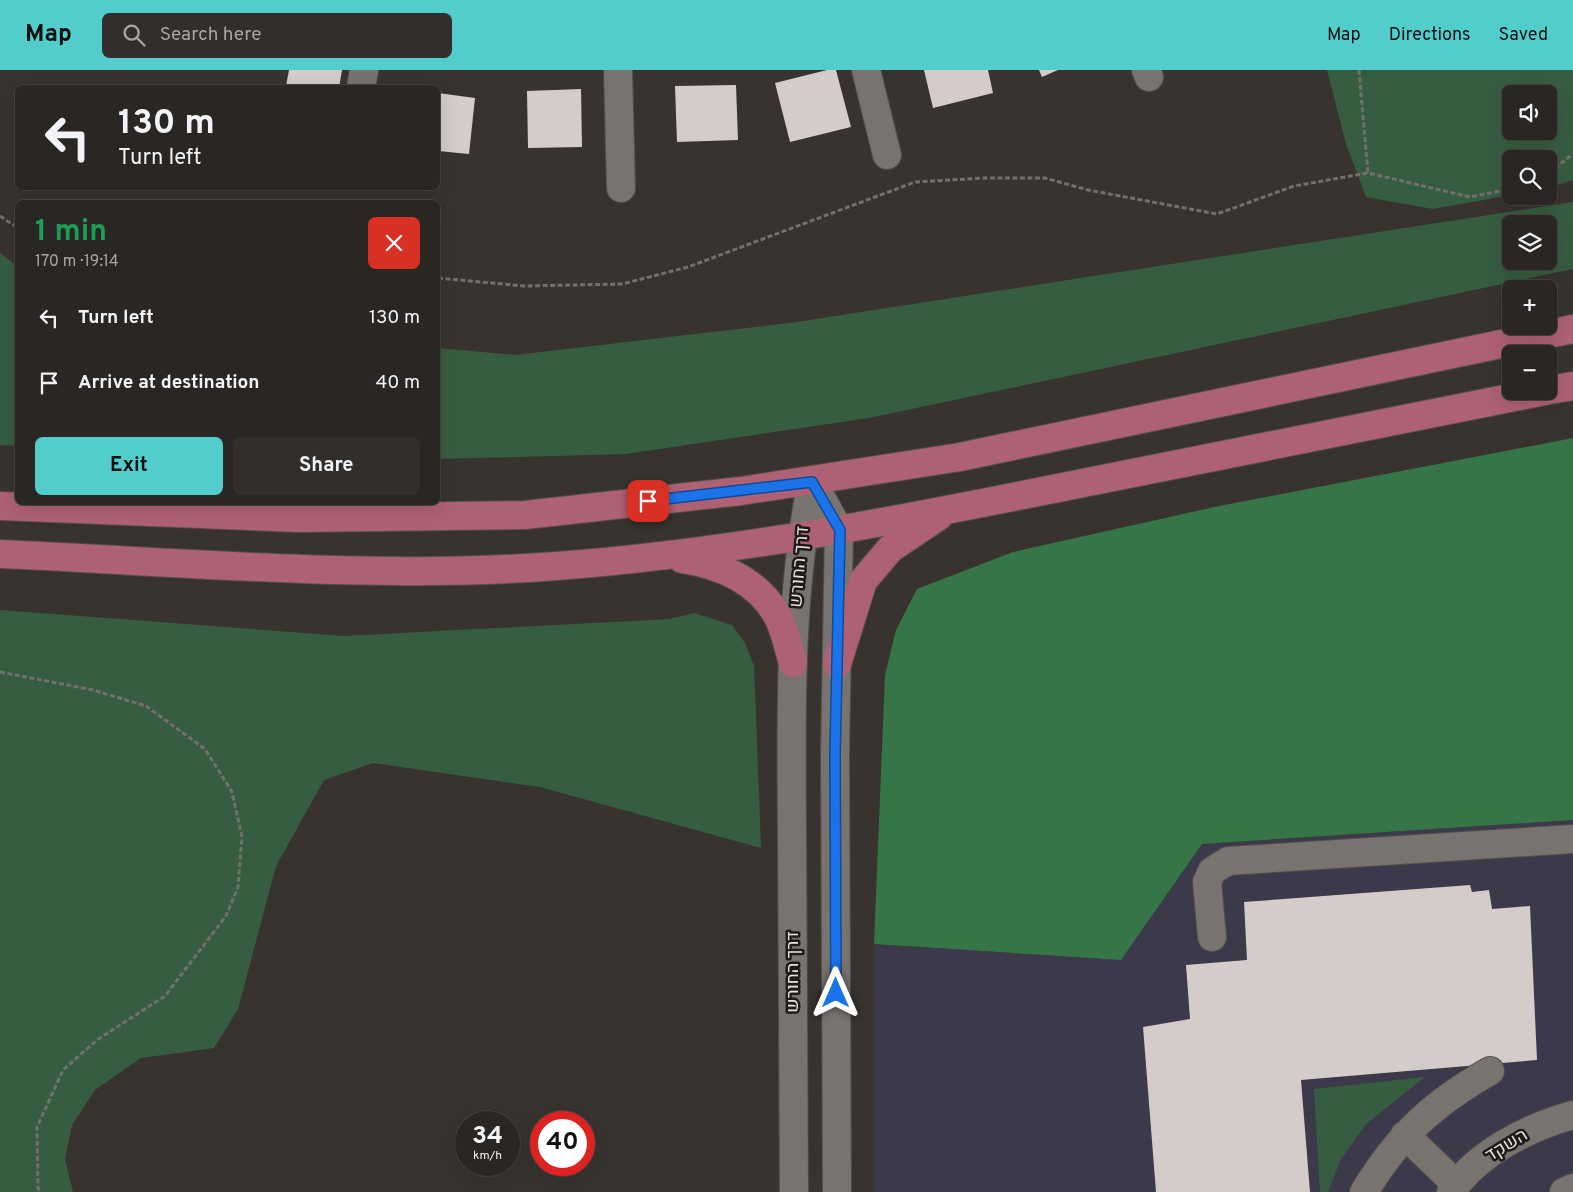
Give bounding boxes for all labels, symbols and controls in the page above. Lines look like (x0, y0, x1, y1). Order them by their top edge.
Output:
search box (102, 13, 452, 58)
text: Map (25, 20, 72, 50)
icon: search (120, 21, 148, 49)
text: Search here (160, 23, 261, 47)
text: Map (1327, 24, 1361, 47)
text: Directions (1389, 24, 1471, 47)
text: Saved (1499, 24, 1548, 47)
map controls (1502, 85, 1557, 400)
button: sound (1502, 85, 1557, 140)
text: 130 m (118, 102, 215, 146)
icon: left (35, 105, 100, 170)
text: Turn left (118, 145, 201, 172)
button: search (1502, 150, 1557, 205)
text: 1 min (35, 214, 107, 251)
button: layers (1502, 215, 1557, 270)
button: close (368, 217, 420, 269)
text: 170 m · 19:14 (35, 252, 119, 272)
button: + (1502, 280, 1557, 335)
icon: left (35, 304, 63, 332)
text: Turn left (78, 306, 154, 330)
text: 130 m (369, 306, 420, 330)
button: − (1502, 345, 1557, 400)
icon: arrive (35, 369, 63, 397)
text: Arrive at destination (78, 371, 259, 395)
text: 40 m (375, 371, 420, 395)
button: Exit (35, 437, 223, 495)
button: Share (233, 437, 420, 495)
pin (627, 480, 669, 522)
icon: arrive (634, 487, 662, 515)
street label: דרך החורש (785, 526, 815, 608)
street label: דרך החורש (782, 931, 805, 1013)
position arrow (809, 966, 861, 1018)
speed limit sign: 40 (530, 1111, 595, 1176)
text: 34 (472, 1121, 503, 1153)
street label: השקד (1482, 1124, 1532, 1168)
text: km/h (473, 1148, 502, 1164)

